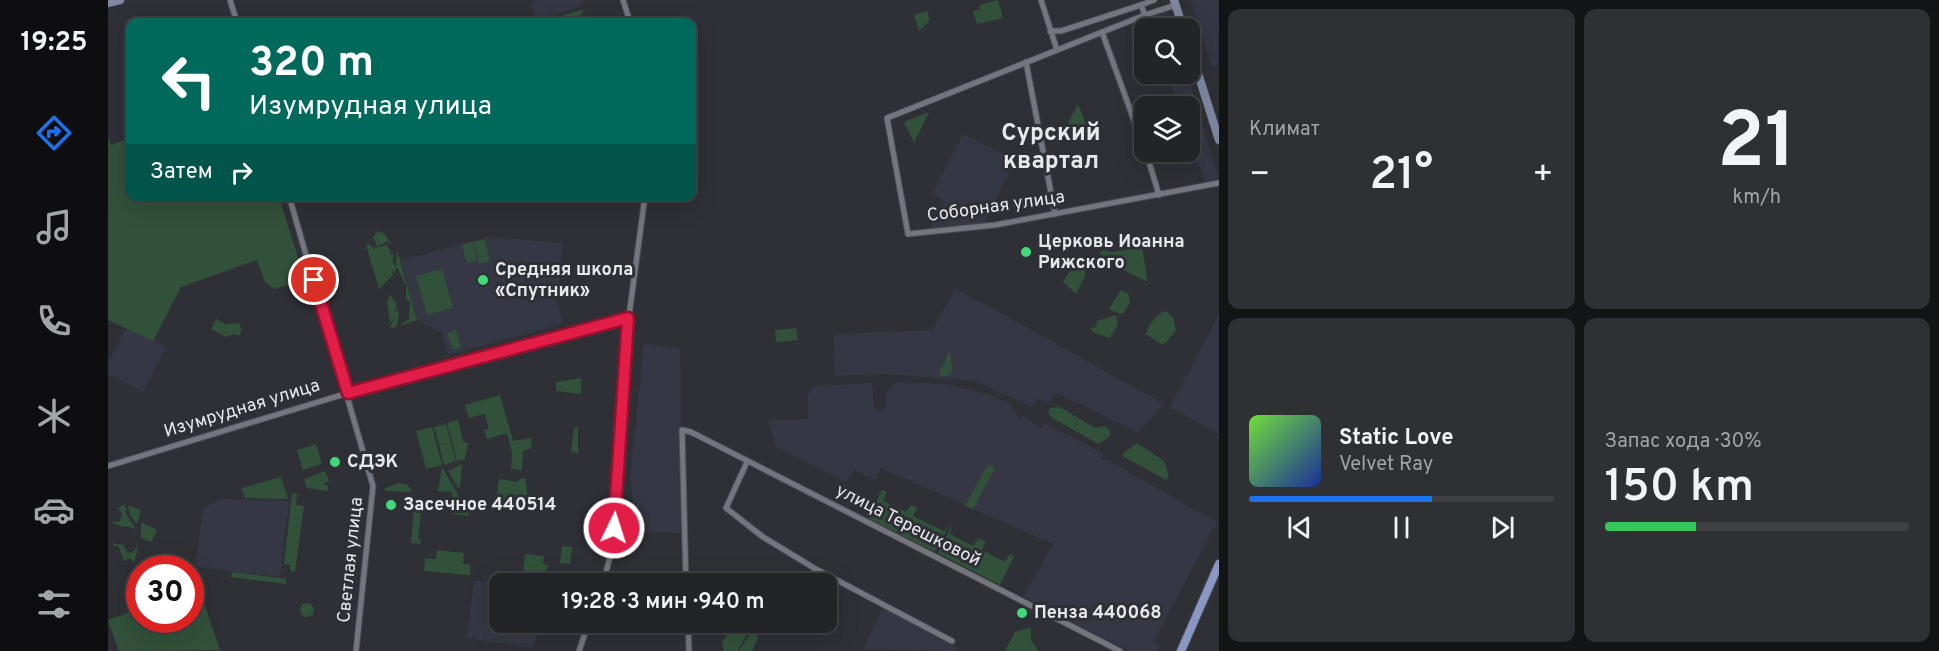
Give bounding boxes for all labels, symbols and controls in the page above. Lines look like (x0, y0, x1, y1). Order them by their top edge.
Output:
map controls (1134, 18, 1200, 162)
button: search (1134, 18, 1200, 84)
text: 19:25 (21, 26, 87, 60)
text: 320 m (249, 38, 374, 91)
icon: left (150, 42, 228, 120)
text: Изумрудная улица (249, 90, 492, 124)
button: layers (1134, 96, 1200, 162)
text: 21 (1717, 96, 1796, 195)
icon: directions (33, 112, 75, 154)
text: Климат (1249, 117, 1320, 143)
district label: Сурский квартал (1001, 119, 1101, 177)
text: 21° (1369, 148, 1433, 205)
text: − (1249, 155, 1270, 197)
text: + (1532, 155, 1554, 197)
icon: right (225, 156, 258, 189)
text: Затем (150, 159, 213, 186)
text: km/h (1732, 185, 1781, 211)
street label: Соборная улица (926, 186, 1066, 228)
icon: music (33, 206, 75, 248)
place label: Церковь Иоанна Рижского (1038, 231, 1184, 275)
marker: Церковь Иоанна Рижского (1019, 245, 1033, 259)
pin (288, 254, 339, 305)
place label: Средняя школа «Спутник» (495, 259, 633, 303)
icon: arrive (297, 263, 330, 296)
marker: Средняя школа «Спутник» (476, 273, 490, 287)
icon: phone (33, 300, 75, 342)
street label: Изумрудная улица (161, 374, 323, 444)
icon: climate (33, 395, 75, 437)
text: Static Love (1339, 425, 1453, 452)
text: Запас хода · 30% (1605, 429, 1762, 455)
place label: СДЭК (347, 451, 399, 474)
text: Velvet Ray (1339, 452, 1433, 478)
marker: СДЭК (328, 455, 342, 469)
text: 150 km (1605, 460, 1754, 517)
street label: улица Терешковой (832, 479, 984, 573)
icon: car (33, 489, 75, 531)
place label: Засечное 440514 (403, 494, 556, 517)
street label: Светлая улица (333, 496, 369, 624)
position arrow (582, 496, 646, 560)
marker: Засечное 440514 (384, 498, 398, 512)
icon: previous (1283, 511, 1316, 544)
icon: pause (1385, 511, 1418, 544)
icon: next (1486, 511, 1519, 544)
speed limit sign: 30 (126, 555, 204, 633)
icon: filters (33, 583, 75, 625)
text: 19:28 · 3 мин · 940 m (562, 589, 764, 616)
place label: Пенза 440068 (1034, 602, 1162, 625)
marker: Пенза 440068 (1015, 606, 1029, 620)

